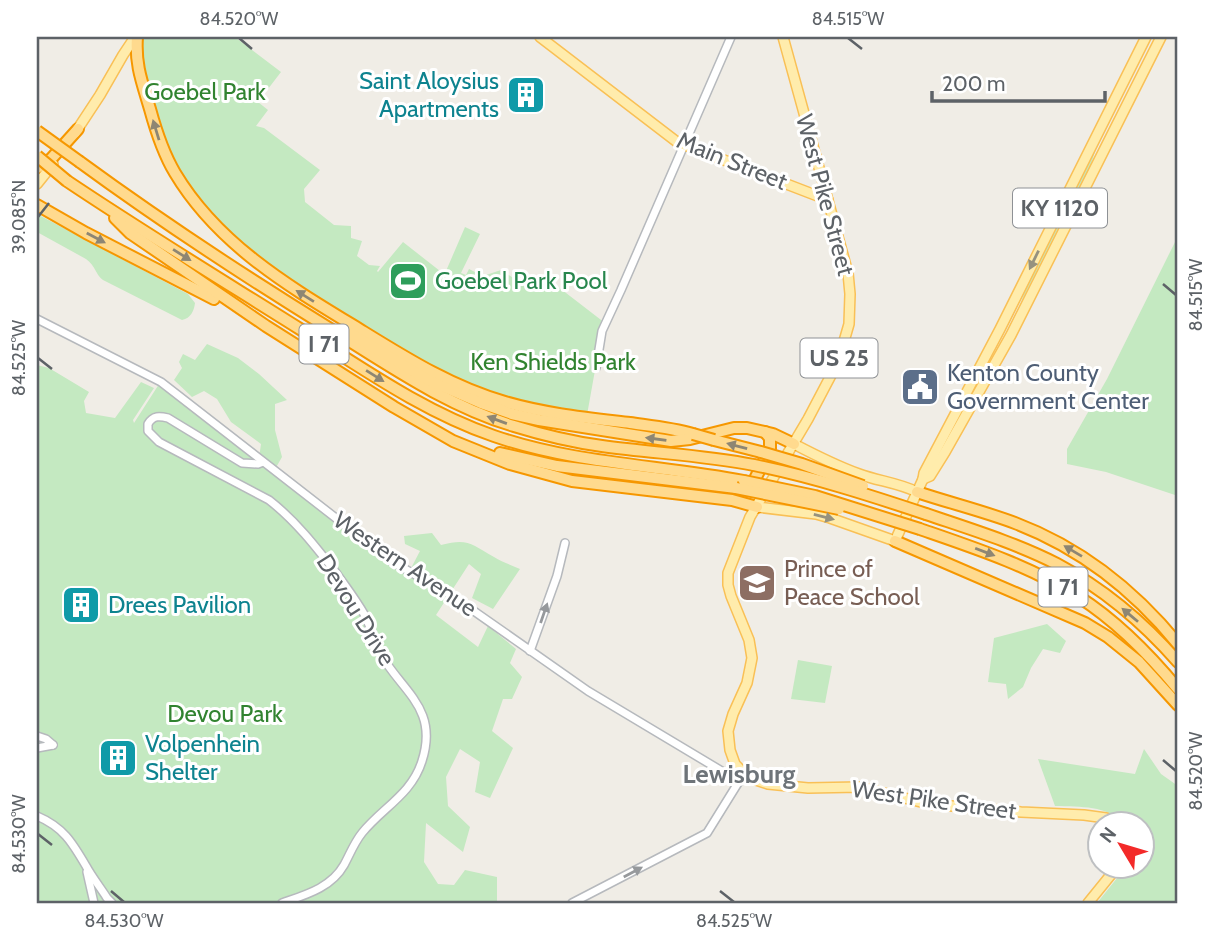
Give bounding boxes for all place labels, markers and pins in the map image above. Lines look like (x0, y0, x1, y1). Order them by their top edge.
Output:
place label: Saint Aloysius Apartments (359, 66, 499, 123)
building icon: Saint Aloysius Apartments (505, 74, 547, 116)
sports icon: Goebel Park Pool (387, 260, 429, 302)
place label: Goebel Park Pool (435, 266, 608, 295)
place label: Kenton County Government Center (947, 358, 1149, 415)
public building icon: Kenton County Government Center (899, 366, 941, 408)
place label: Prince of Peace School (784, 554, 920, 611)
school or university icon: Prince of Peace School (736, 562, 778, 604)
building icon: Drees Pavilion (60, 584, 102, 626)
place label: Drees Pavilion (108, 590, 251, 619)
place label: Volpenhein Shelter (145, 729, 260, 786)
building icon: Volpenhein Shelter (97, 737, 139, 779)

